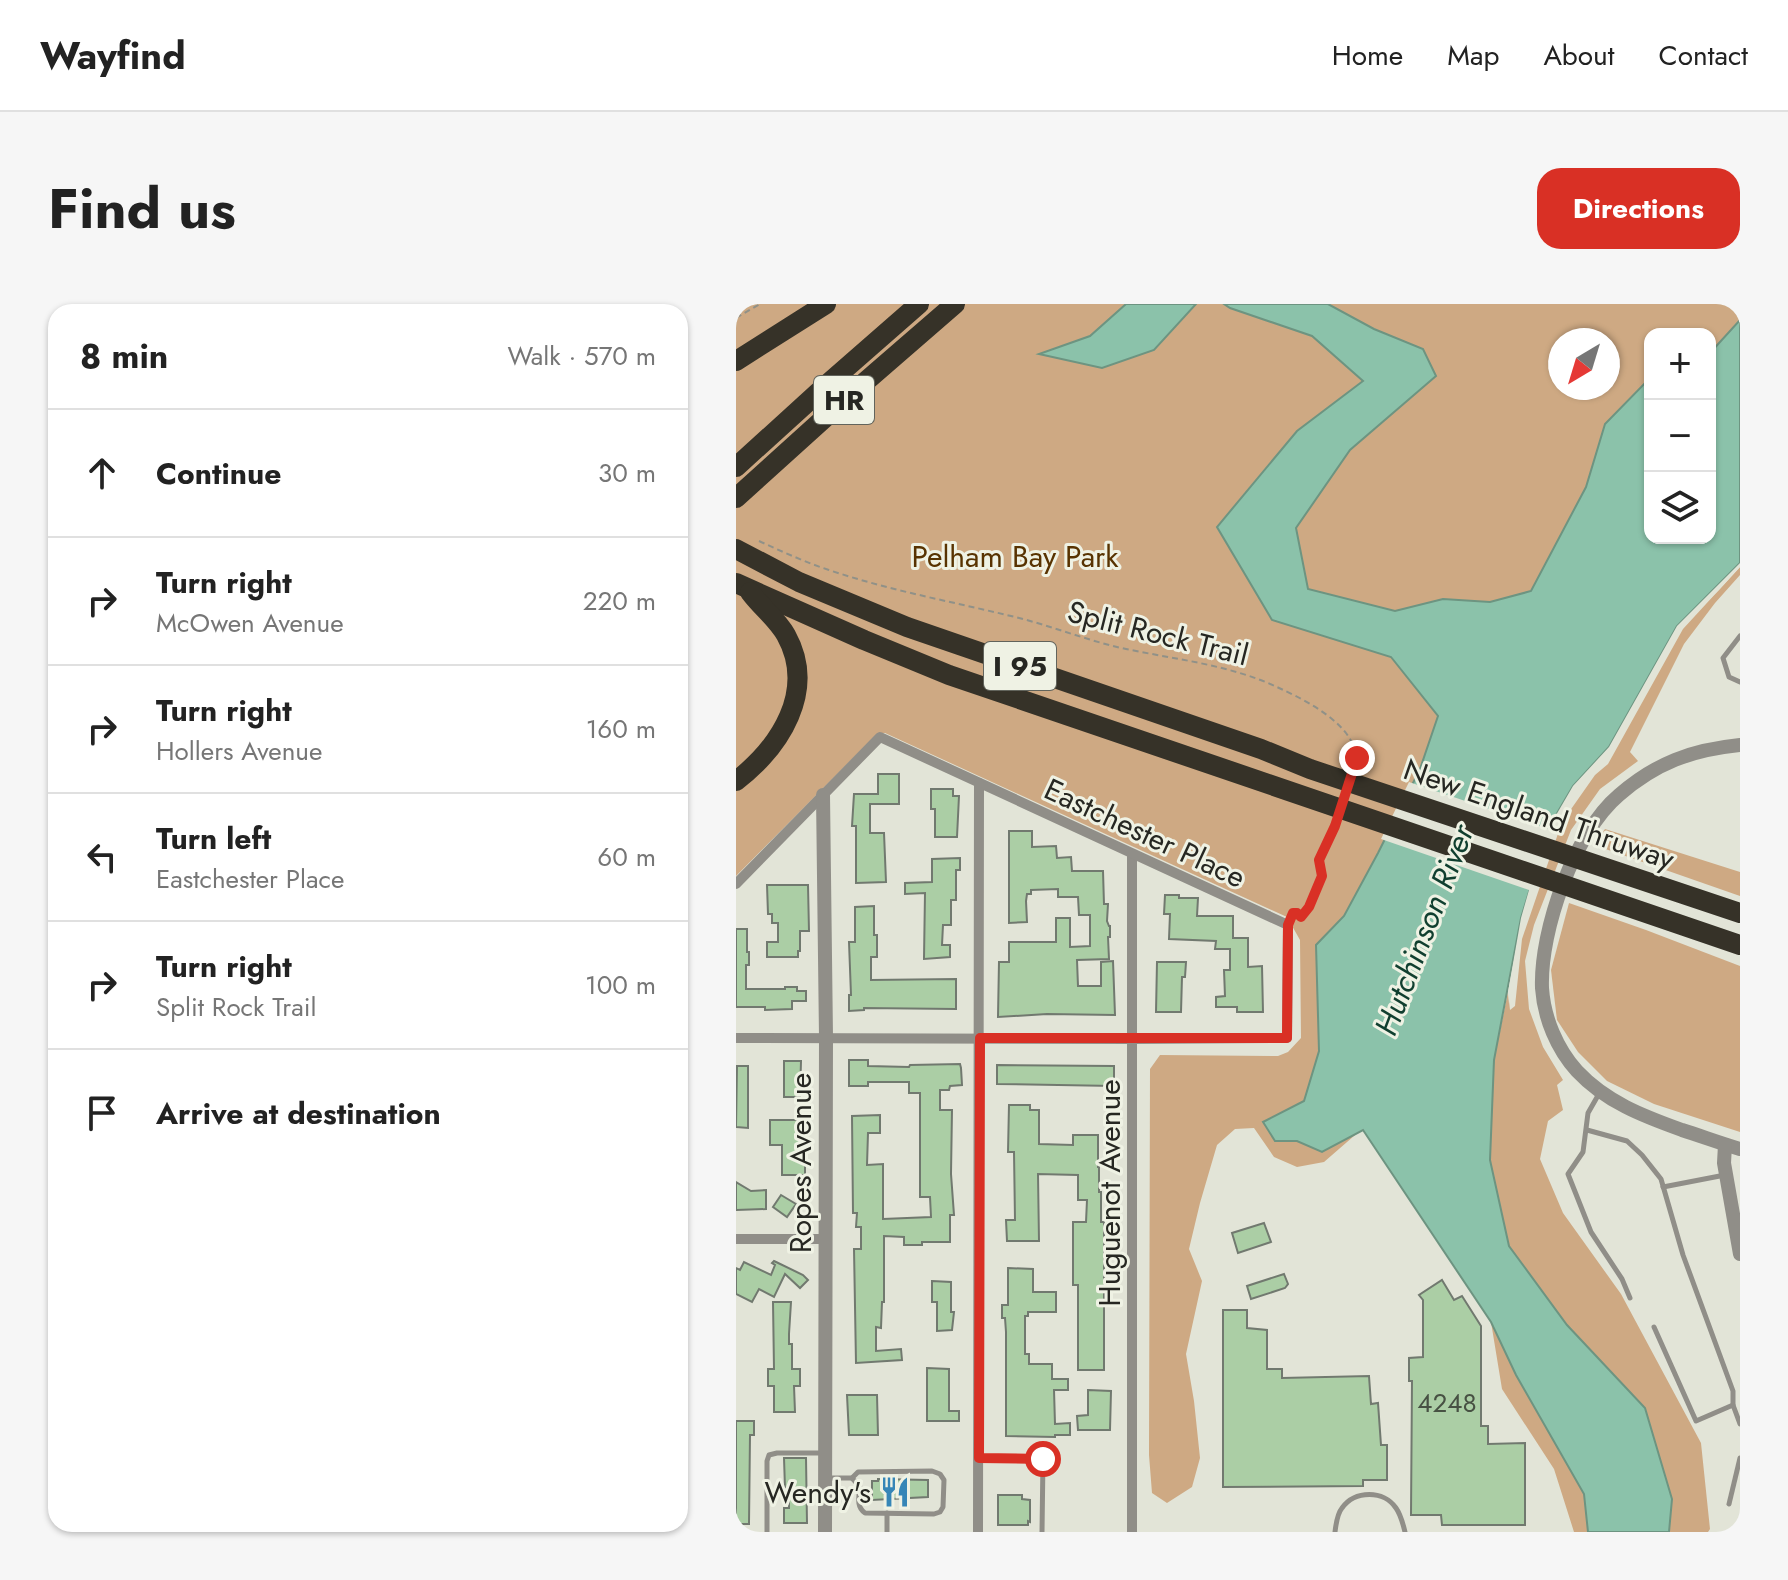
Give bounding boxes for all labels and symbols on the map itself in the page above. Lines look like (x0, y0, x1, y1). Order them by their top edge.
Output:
north arrow (1548, 328, 1620, 400)
road number: HR (814, 376, 874, 424)
park label: Pelham Bay Park (911, 535, 1119, 578)
street label: Split Rock Trail (1063, 590, 1253, 676)
road number: I 95 (984, 642, 1056, 690)
route end (1339, 740, 1375, 776)
street label: New England Thruway (1398, 747, 1681, 881)
street label: Eastchester Place (1037, 768, 1253, 898)
water label: Hutchinson River (1363, 816, 1486, 1042)
street label: Ropes Avenue (779, 1073, 822, 1253)
street label: Huguenot Avenue (1088, 1079, 1131, 1307)
house number: 4248 (1417, 1384, 1477, 1422)
route start (1025, 1441, 1061, 1477)
place label: Wendy's (765, 1471, 871, 1514)
restaurant icon: Wendy's (878, 1475, 912, 1509)

